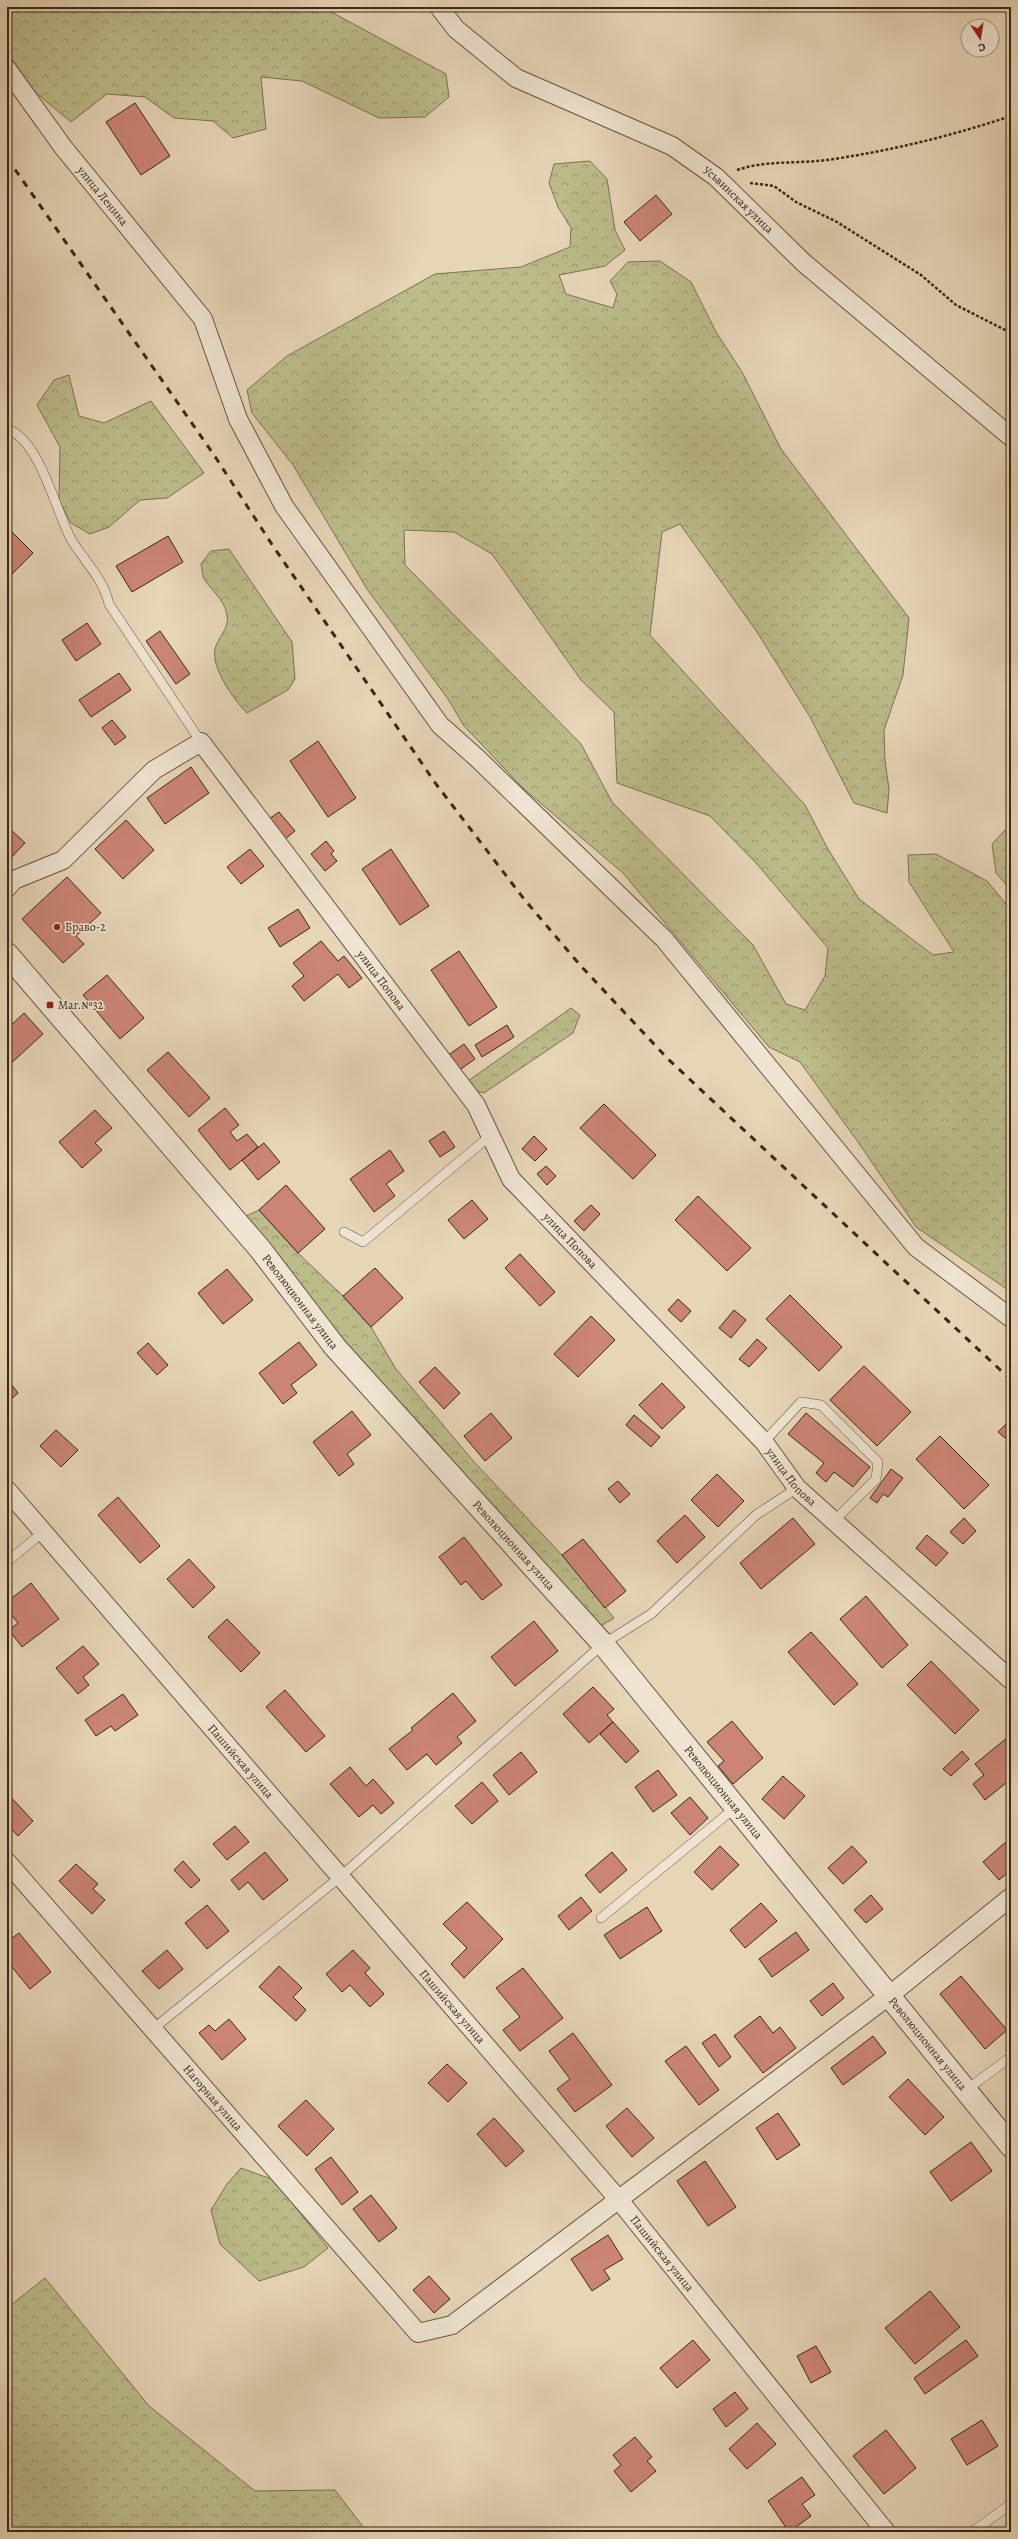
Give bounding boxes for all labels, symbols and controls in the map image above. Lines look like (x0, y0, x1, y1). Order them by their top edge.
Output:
north arrow (960, 18, 1000, 58)
text: С (977, 39, 987, 55)
street label: улица Ленина (73, 162, 132, 229)
street label: Усьвинская улица (700, 162, 777, 237)
place label: Браво-2 (65, 919, 106, 935)
marker: Браво-2 (52, 922, 62, 932)
street label: улица Попова (353, 946, 410, 1014)
place label: Маг.№32 (58, 997, 104, 1013)
marker: Маг.№32 (45, 1000, 55, 1010)
street label: улица Попова (539, 1209, 601, 1272)
street label: Революционная улица (259, 1251, 342, 1353)
street label: улица Попова (762, 1444, 820, 1510)
street label: Революционная улица (469, 1497, 559, 1594)
street label: Пашийская улица (204, 1721, 278, 1802)
street label: Революционная улица (681, 1742, 767, 1843)
street label: Пашийская улица (416, 1966, 489, 2048)
street label: Революционная улица (885, 1993, 971, 2094)
street label: Нагорная улица (179, 2061, 246, 2135)
street label: Пашийская улица (627, 2212, 698, 2295)

